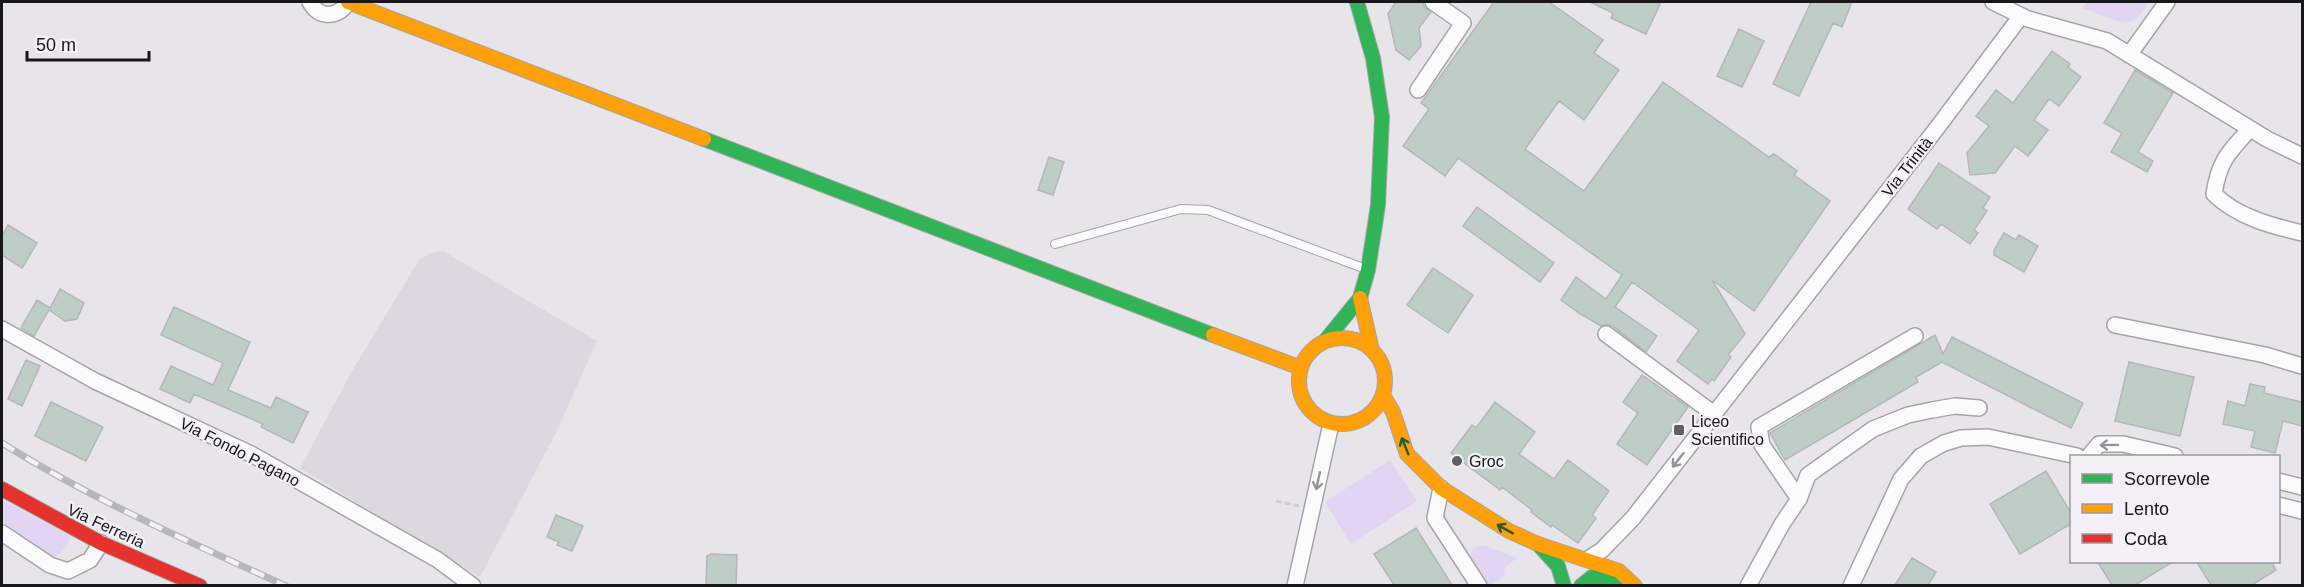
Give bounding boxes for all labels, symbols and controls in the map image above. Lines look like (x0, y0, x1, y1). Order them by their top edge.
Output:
scale bar (27, 24, 148, 62)
text: 50 m (36, 35, 76, 55)
street label: Via Trinità (1878, 134, 1936, 200)
place label: Liceo Scientifico (1691, 413, 1764, 448)
street label: Via Fondo Pagano (177, 414, 303, 490)
marker: Liceo Scientifico (1672, 423, 1686, 437)
one-way arrow (1399, 438, 1410, 456)
one-way arrow (2099, 439, 2119, 450)
one-way arrow (1672, 452, 1685, 468)
place label: Groc (1469, 453, 1504, 470)
marker: Groc (1450, 454, 1464, 468)
legend (2070, 455, 2280, 563)
text: Scorrevole (2124, 469, 2210, 489)
one-way arrow (1312, 470, 1323, 490)
text: Lento (2124, 499, 2169, 519)
street label: Via Ferreria (65, 501, 147, 551)
one-way arrow (1497, 522, 1514, 534)
text: Coda (2124, 529, 2168, 549)

